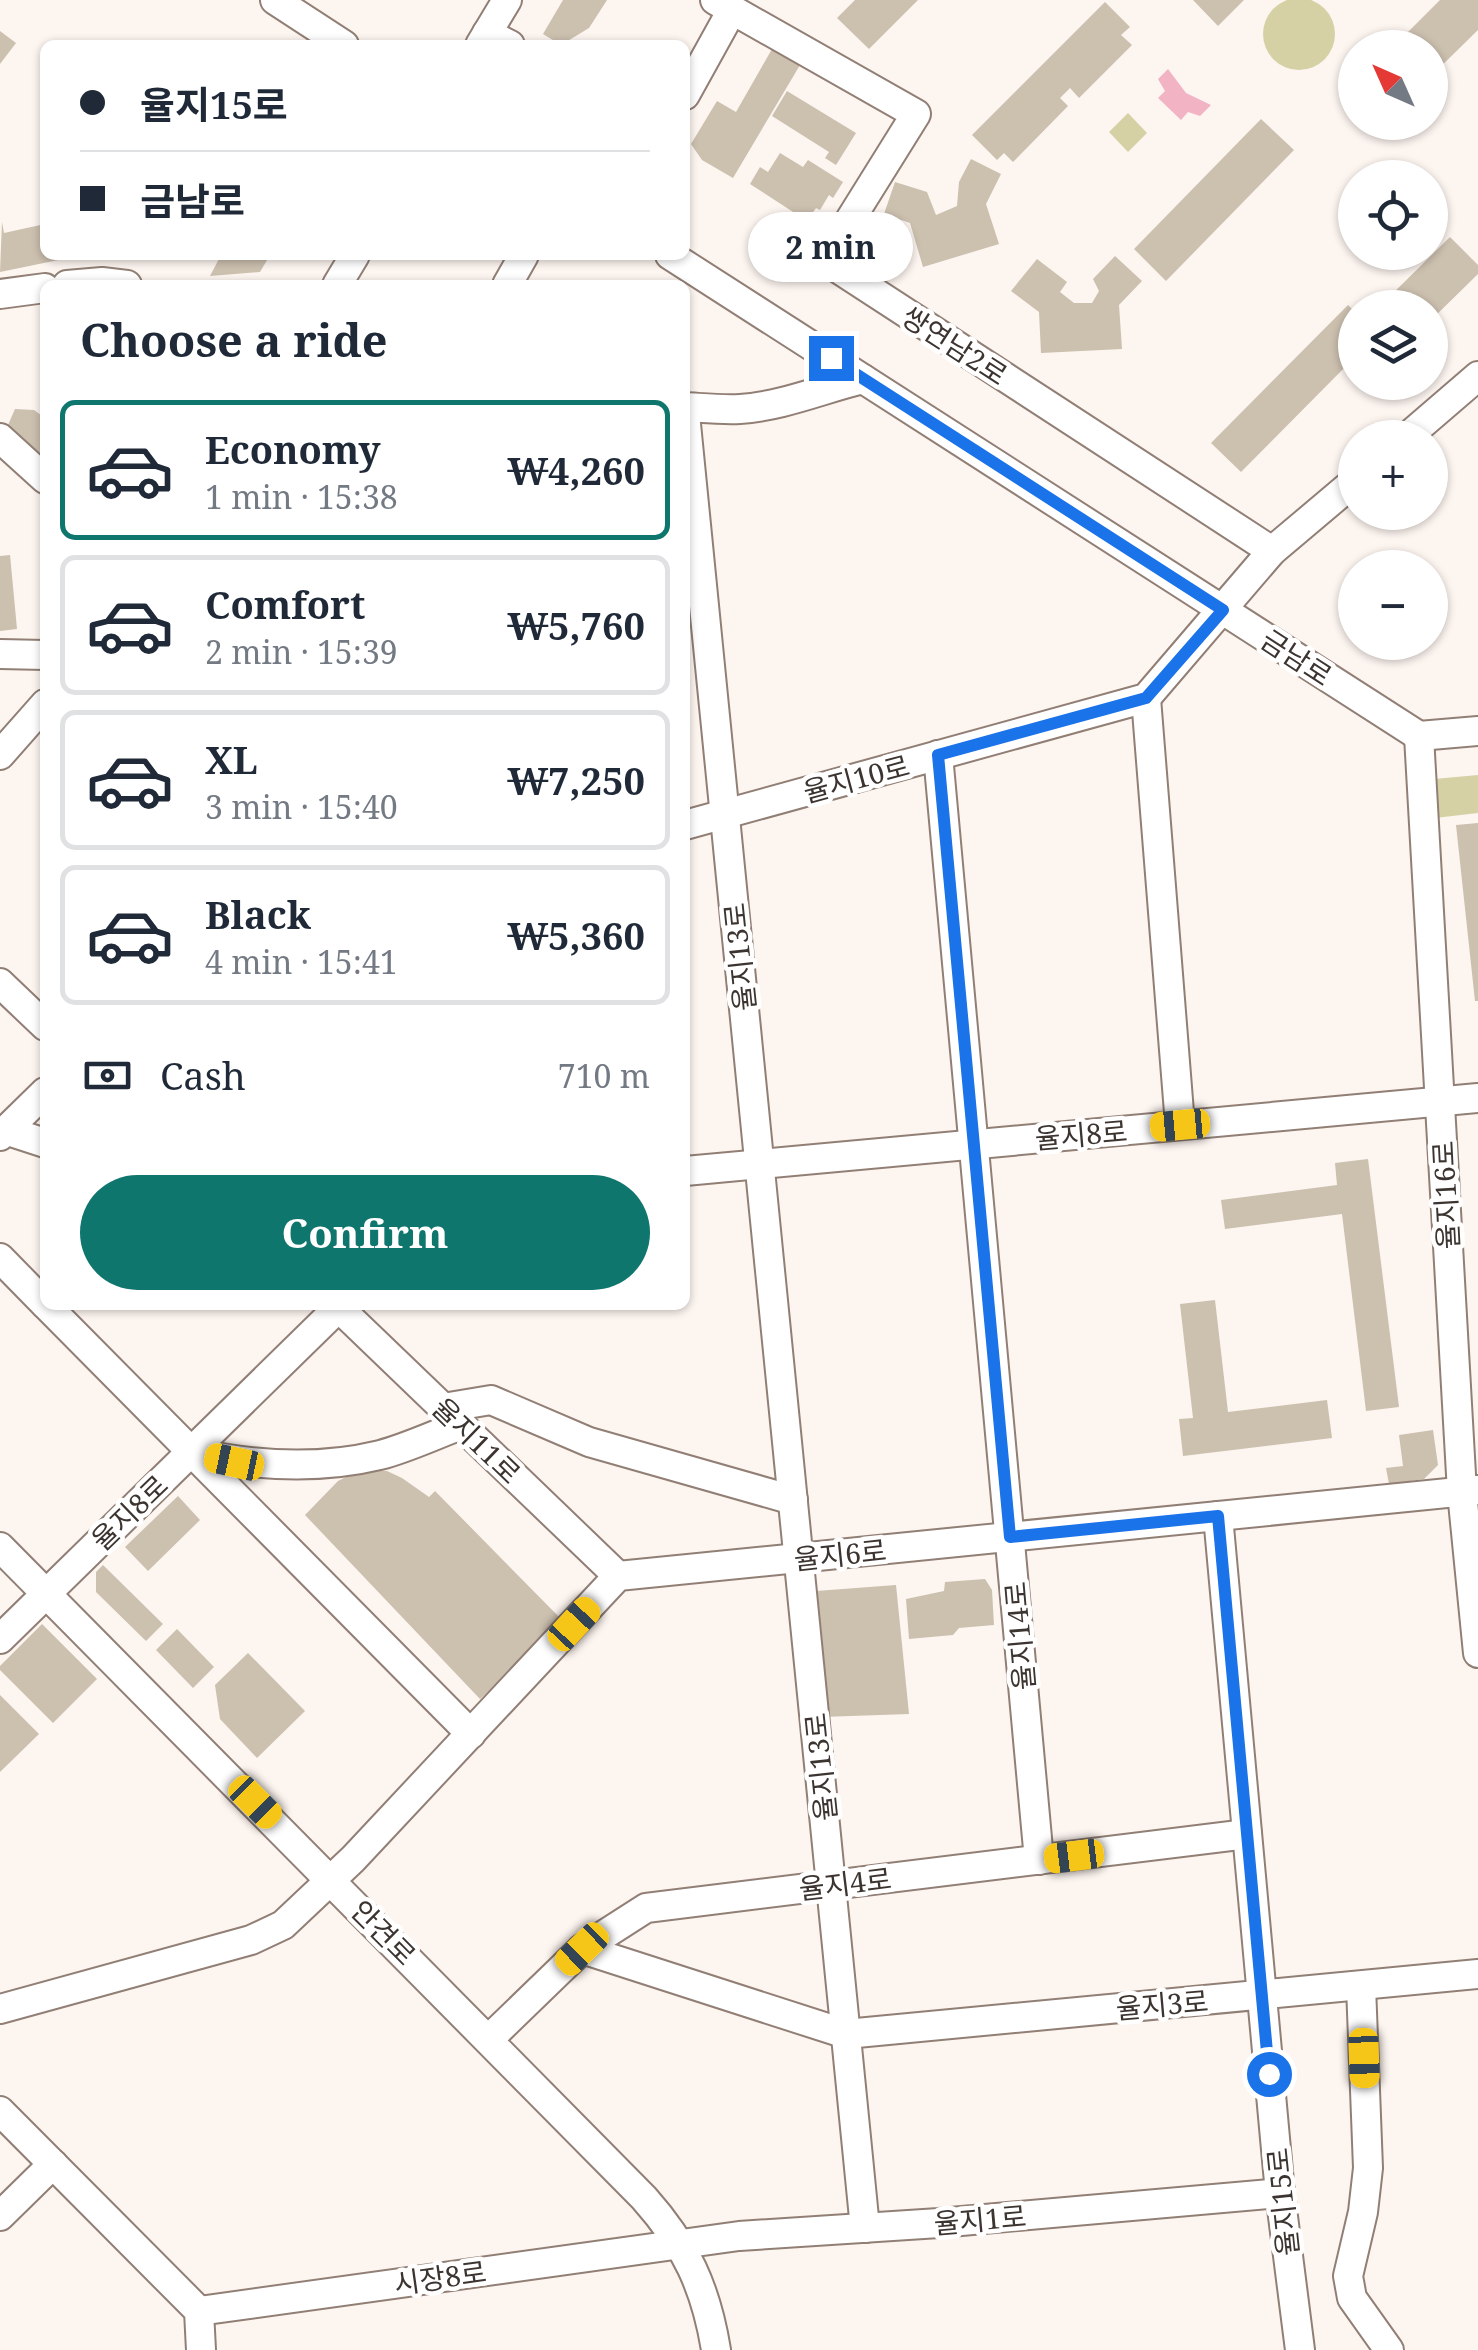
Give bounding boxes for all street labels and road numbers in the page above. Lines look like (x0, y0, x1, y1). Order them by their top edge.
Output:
street label: 쌍연남2로 (895, 297, 1015, 393)
street label: 금남로 (1254, 620, 1340, 694)
street label: 율지10로 (799, 746, 913, 810)
street label: 율지13로 (714, 901, 764, 1013)
street label: 율지8로 (1033, 1111, 1129, 1157)
street label: 율지16로 (1423, 1140, 1467, 1250)
street label: 율지11로 (425, 1389, 529, 1491)
street label: 율지8로 (82, 1466, 176, 1558)
street label: 율지6로 (792, 1530, 888, 1578)
street label: 율지14로 (995, 1580, 1043, 1692)
street label: 율지13로 (795, 1711, 845, 1823)
street label: 율지4로 (797, 1858, 893, 1908)
street label: 안견로 (343, 1891, 425, 1973)
street label: 율지3로 (1114, 1981, 1210, 2027)
street label: 율지15로 (1257, 2146, 1307, 2258)
street label: 율지1로 (932, 2196, 1028, 2242)
street label: 시장8로 (391, 2252, 489, 2302)

